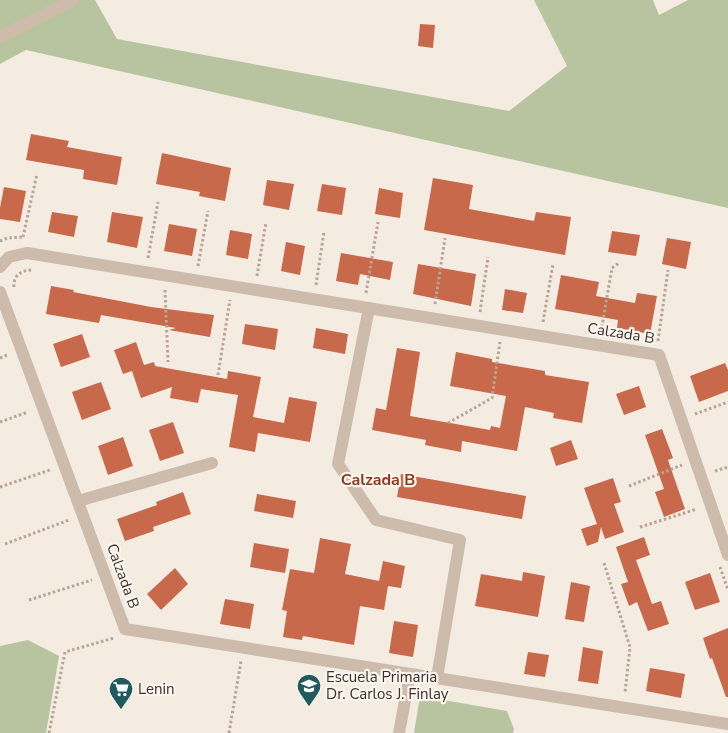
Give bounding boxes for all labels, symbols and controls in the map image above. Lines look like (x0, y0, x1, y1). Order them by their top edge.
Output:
street label: Calzada B (586, 318, 656, 348)
district label: Calzada B (341, 469, 415, 491)
street label: Calzada B (102, 541, 144, 611)
place label: Escuela Primaria Dr. Carlos J. Finlay (326, 667, 449, 704)
school or university icon: Escuela Primaria Dr. Carlos J. Finlay (296, 673, 322, 707)
supermarket icon: Lenin (108, 676, 134, 710)
place label: Lenin (138, 679, 175, 699)

